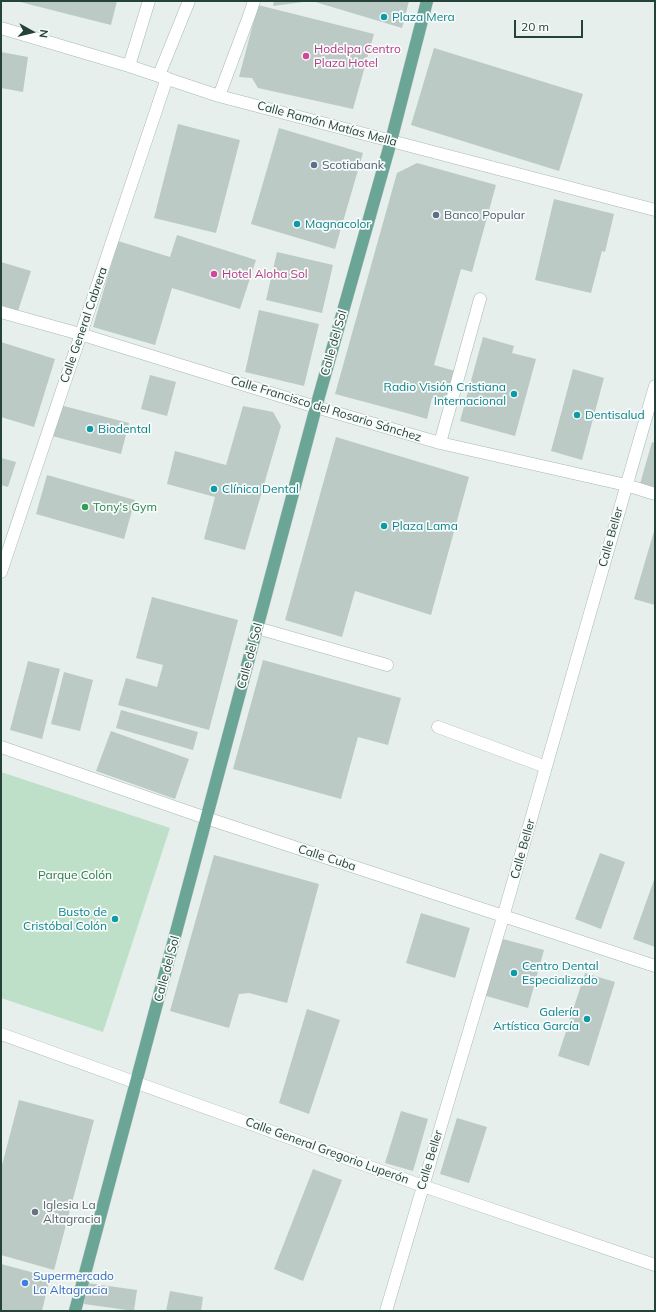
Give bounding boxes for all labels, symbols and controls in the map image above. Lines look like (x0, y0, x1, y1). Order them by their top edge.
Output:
place label: Plaza Mera (392, 10, 455, 24)
north arrow (12, 12, 52, 52)
marker: Plaza Mera (379, 12, 389, 22)
scale bar (516, 12, 585, 38)
text: 20 m (521, 19, 549, 34)
text: N (36, 29, 51, 39)
place label: Hodelpa Centro Plaza Hotel (314, 42, 401, 70)
marker: Hodelpa Centro Plaza Hotel (301, 51, 311, 61)
street label: Calle Ramón Matías Mella (255, 98, 399, 150)
place label: Scotiabank (322, 158, 384, 172)
marker: Scotiabank (309, 160, 319, 170)
place label: Banco Popular (444, 208, 525, 222)
marker: Banco Popular (431, 210, 441, 220)
place label: Magnacolor (305, 217, 371, 231)
marker: Magnacolor (292, 219, 302, 229)
street label: Calle General Cabrera (57, 265, 111, 385)
place label: Hotel Aloha Sol (222, 267, 308, 281)
marker: Hotel Aloha Sol (209, 269, 219, 279)
street label: Calle del Sol (318, 309, 350, 377)
street label: Calle Francisco del Rosario Sánchez (229, 373, 423, 445)
place label: Radio Visión Cristiana Internacional (384, 380, 506, 408)
marker: Radio Visión Cristiana Internacional (509, 389, 519, 399)
place label: Dentisalud (585, 408, 645, 422)
marker: Dentisalud (572, 410, 582, 420)
place label: Biodental (98, 422, 151, 436)
marker: Biodental (85, 424, 95, 434)
place label: Clínica Dental (222, 482, 299, 496)
marker: Clínica Dental (209, 484, 219, 494)
place label: Tony's Gym (93, 500, 157, 514)
marker: Tony's Gym (80, 502, 90, 512)
street label: Calle Beller (596, 505, 626, 569)
place label: Plaza Lama (392, 519, 458, 533)
marker: Plaza Lama (379, 521, 389, 531)
street label: Calle del Sol (234, 622, 266, 690)
street label: Calle Beller (508, 817, 538, 881)
street label: Calle Cuba (296, 842, 358, 874)
park label: Parque Colón (38, 868, 112, 882)
place label: Busto de Cristóbal Colón (23, 905, 107, 933)
marker: Busto de Cristóbal Colón (110, 914, 120, 924)
street label: Calle del Sol (151, 935, 183, 1003)
place label: Centro Dental Especializado (522, 959, 599, 987)
marker: Centro Dental Especializado (509, 968, 519, 978)
place label: Galería Artística García (493, 1005, 579, 1033)
marker: Galería Artística García (582, 1014, 592, 1024)
street label: Calle General Gregorio Luperón (243, 1115, 411, 1187)
street label: Calle Beller (414, 1128, 446, 1192)
place label: Iglesia La Altagracia (43, 1198, 101, 1226)
marker: Iglesia La Altagracia (30, 1207, 40, 1217)
place label: Supermercado La Altagracia (33, 1269, 114, 1297)
marker: Supermercado La Altagracia (20, 1278, 30, 1288)

